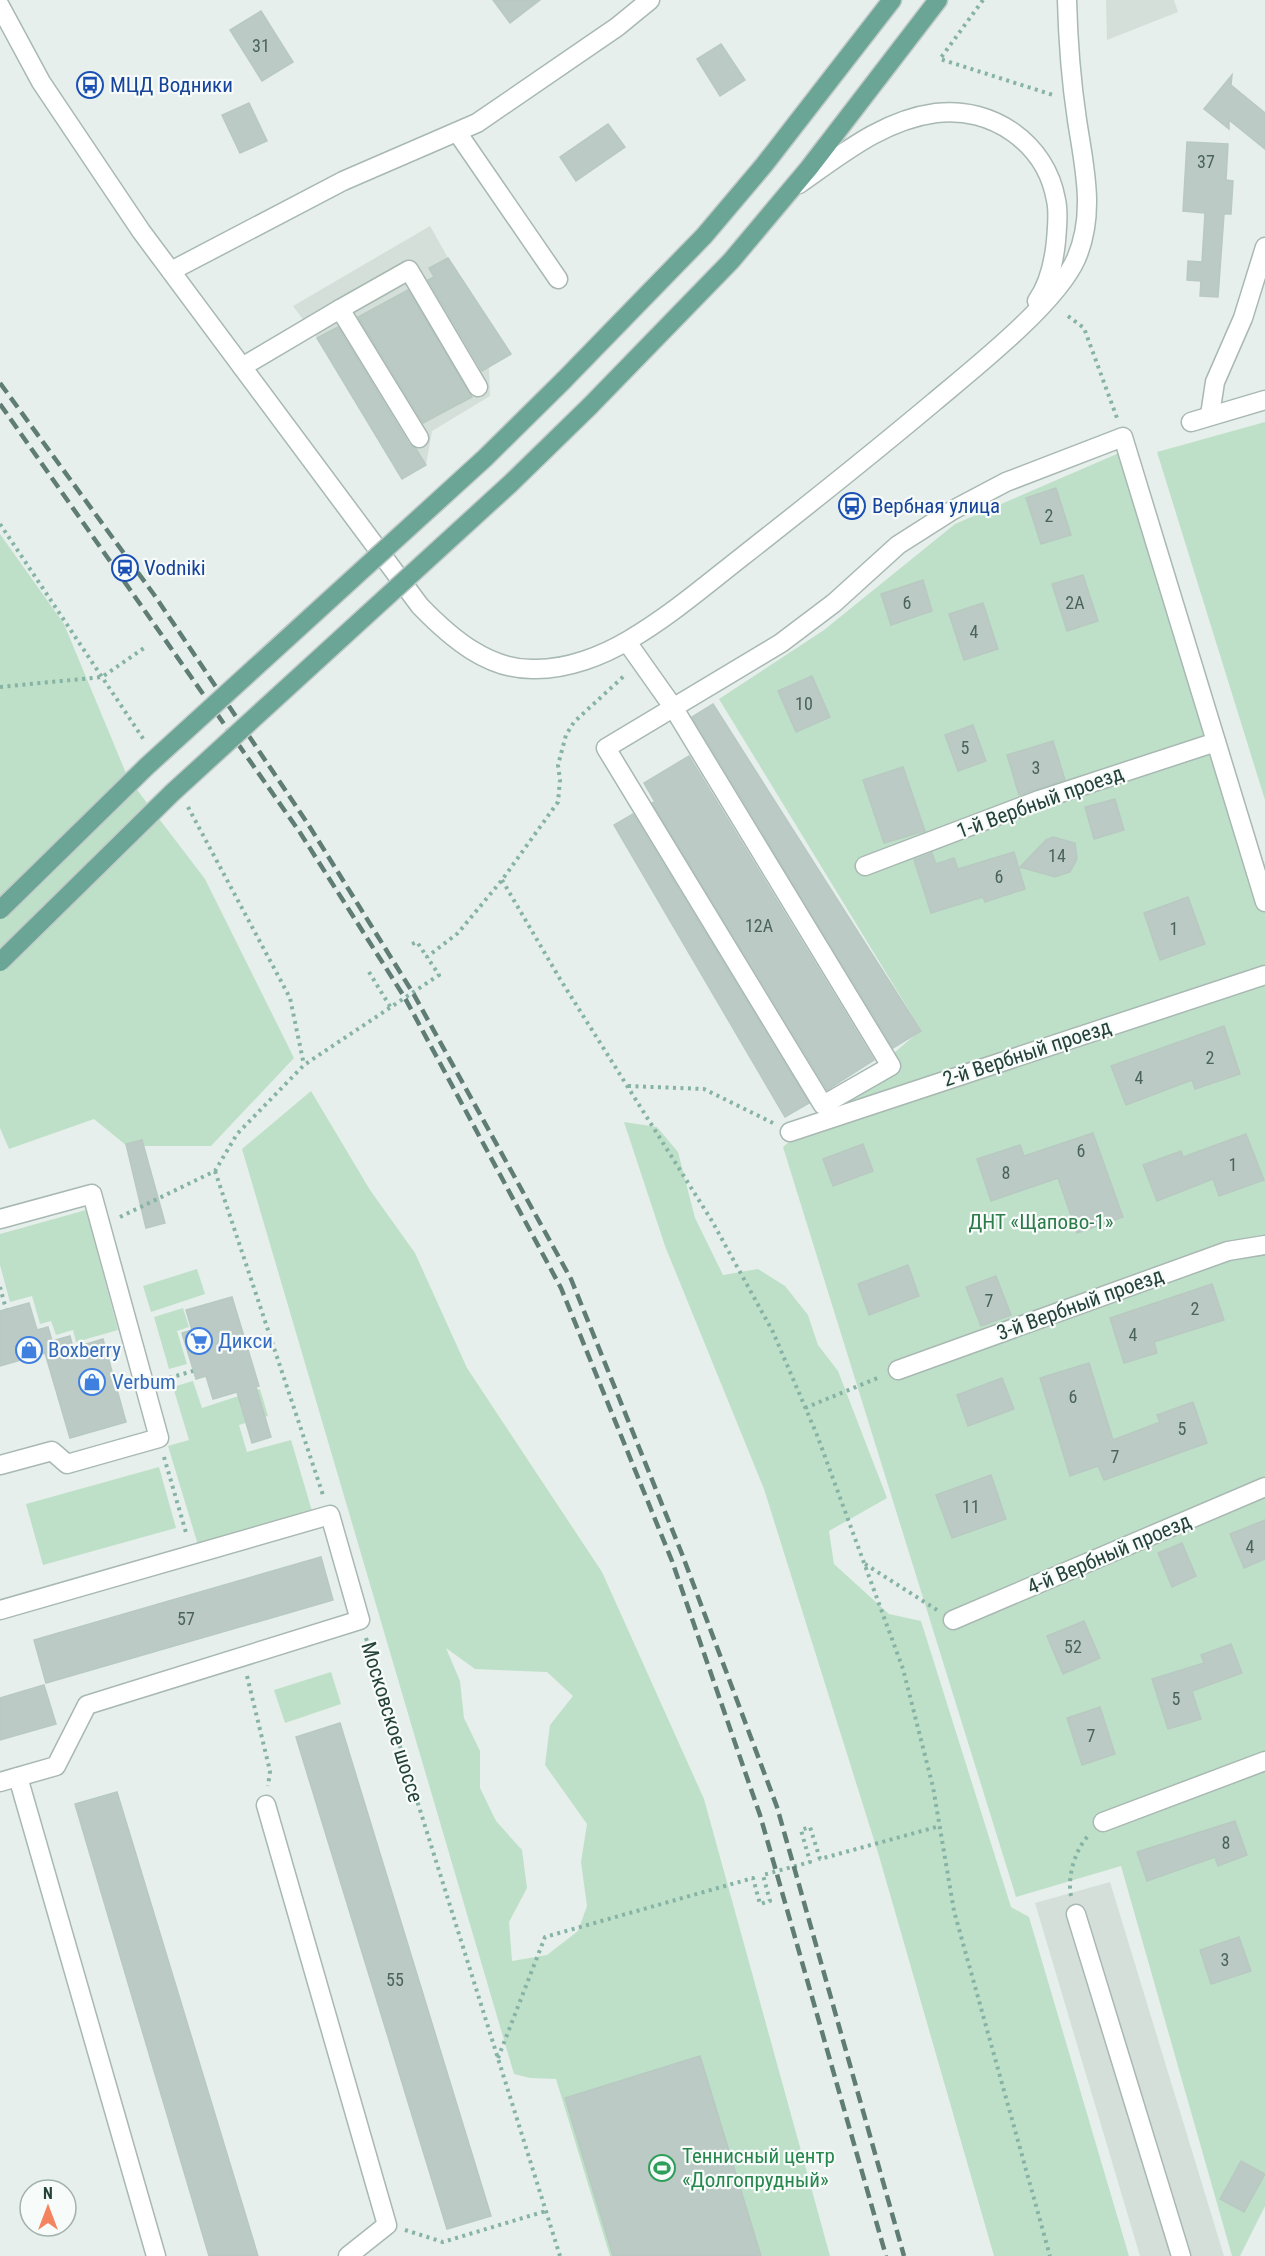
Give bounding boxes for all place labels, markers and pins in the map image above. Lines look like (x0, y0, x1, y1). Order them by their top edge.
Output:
bus stop icon: МЦД Водники (75, 70, 105, 100)
place label: МЦД Водники (110, 73, 233, 97)
bus stop icon: Вербная улица (837, 491, 867, 521)
place label: Вербная улица (872, 494, 1000, 518)
station icon: Vodniki (110, 553, 140, 583)
place label: Vodniki (144, 556, 206, 580)
supermarket icon: Дикси (184, 1326, 214, 1356)
place label: Дикси (218, 1329, 273, 1353)
shop icon: Boxberry (14, 1335, 44, 1365)
place label: Boxberry (48, 1338, 121, 1362)
shop icon: Verbum (77, 1367, 107, 1397)
place label: Verbum (112, 1370, 176, 1394)
place label: Теннисный центр «Долгопрудный» (682, 2144, 835, 2192)
sports icon: Теннисный центр «Долгопрудный» (647, 2153, 677, 2183)

